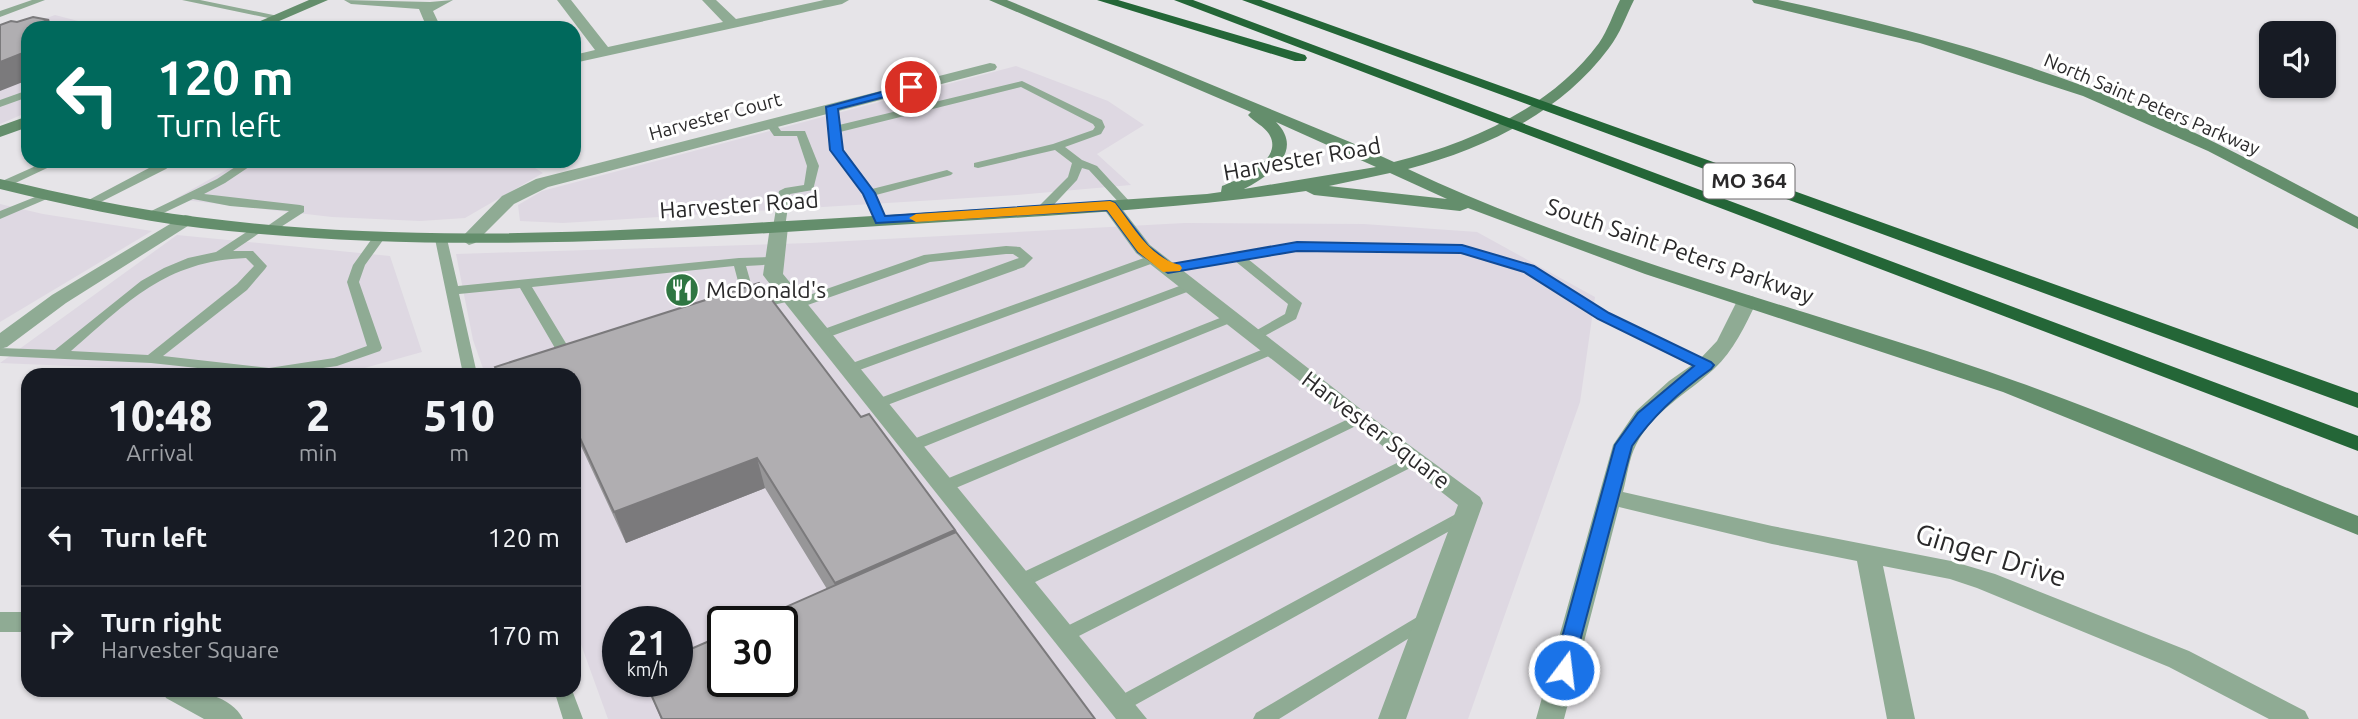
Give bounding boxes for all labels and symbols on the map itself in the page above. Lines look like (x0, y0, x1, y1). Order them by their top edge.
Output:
street label: North Saint Peters Parkway (2041, 49, 2263, 159)
pin (881, 57, 941, 117)
street label: Harvester Court (646, 88, 784, 144)
street label: Harvester Road (1221, 132, 1383, 185)
road number: MO 364 (1704, 164, 1795, 198)
street label: Harvester Road (658, 186, 819, 223)
street label: South Saint Peters Parkway (1543, 193, 1817, 308)
restaurant icon: McDonald's (663, 271, 701, 309)
place label: McDonald's (706, 277, 826, 302)
street label: Harvester Square (1298, 366, 1455, 493)
street label: Ginger Drive (1912, 517, 2070, 592)
speed limit sign: 30 (707, 606, 798, 697)
position arrow (1527, 633, 1601, 707)

